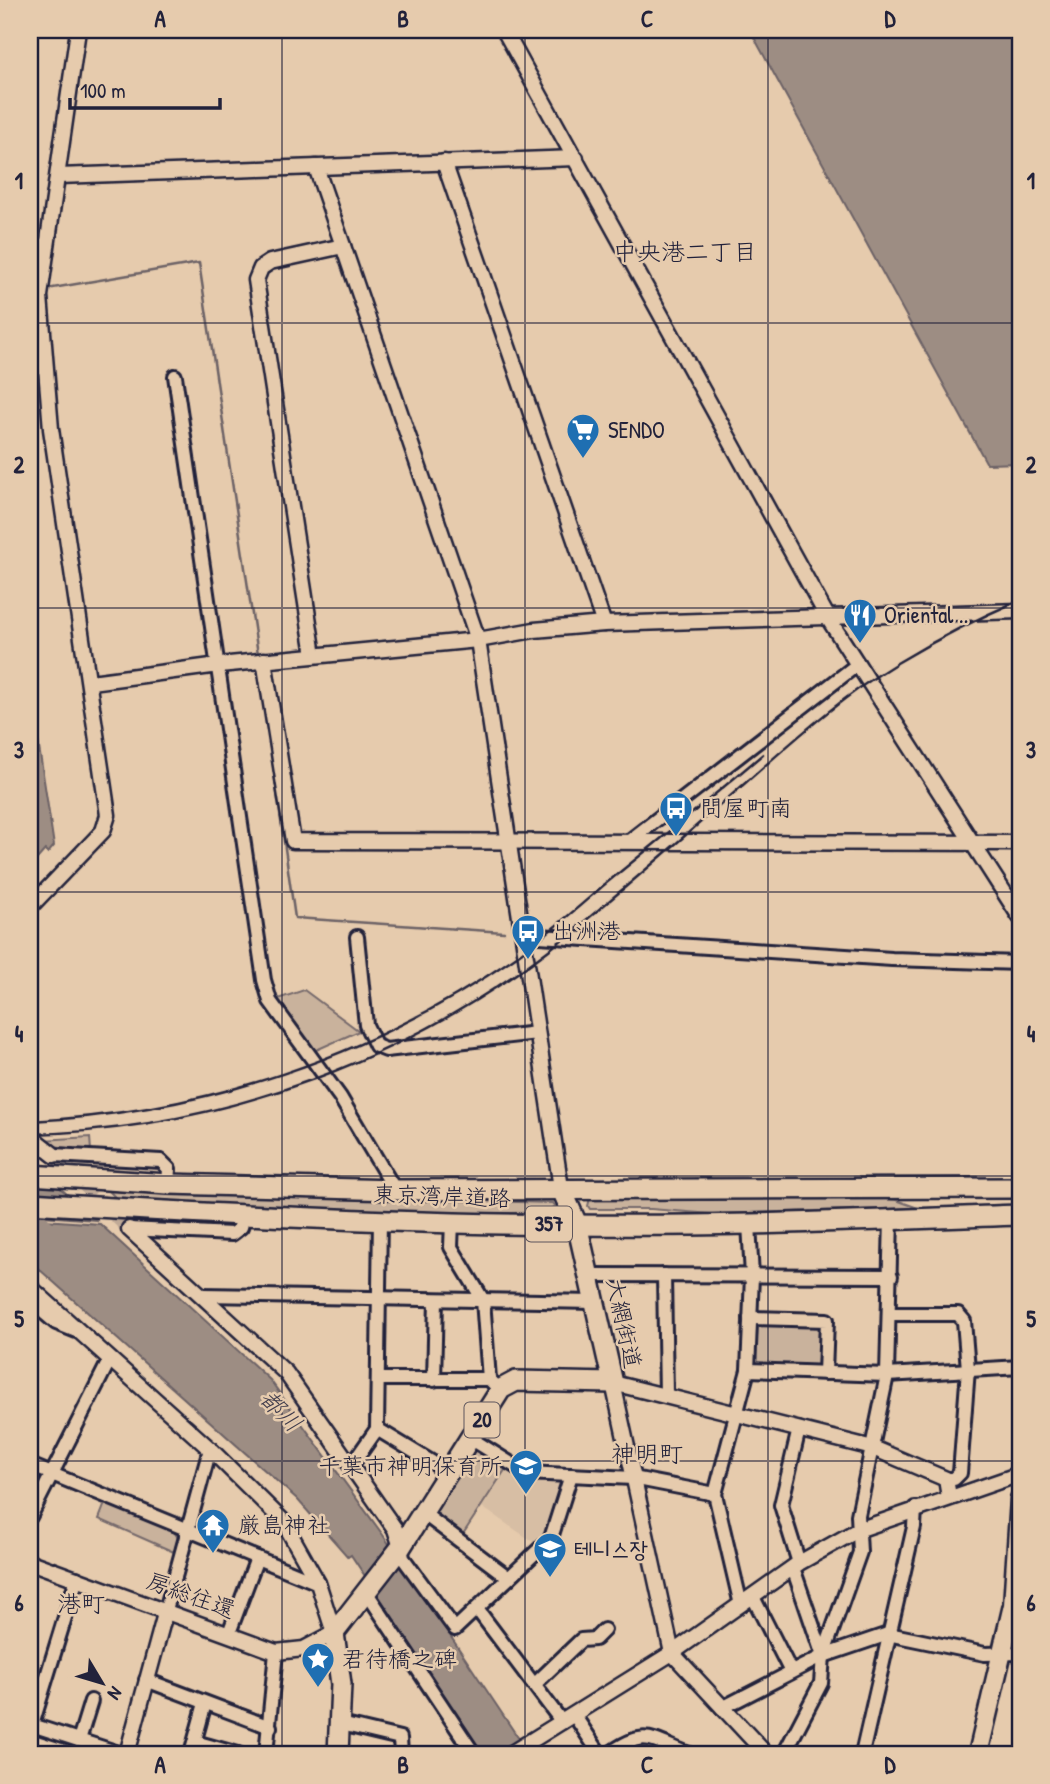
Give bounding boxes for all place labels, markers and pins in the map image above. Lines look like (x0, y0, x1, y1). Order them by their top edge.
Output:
supermarket icon: SENDO (564, 411, 602, 460)
place label: SENDO (608, 414, 665, 445)
restaurant icon: Oriental .. (841, 596, 879, 645)
place label: Oriental .. (884, 599, 969, 630)
bus stop icon: 問屋町南 (657, 789, 695, 838)
place label: 問屋町南 (700, 792, 792, 823)
bus stop icon: 出洲港 (509, 912, 547, 961)
place label: 出洲港 (552, 915, 621, 946)
school or university icon: 千葉市神明保育所 (507, 1447, 545, 1496)
place label: 千葉市神明保育所 (318, 1450, 502, 1481)
temple icon: 厳島神社 (194, 1506, 232, 1555)
place label: 厳島神社 (238, 1509, 330, 1540)
school or university icon: 테니스장 (531, 1530, 569, 1579)
place label: 테니스장 (574, 1533, 648, 1564)
place icon: 君待橋之碑 (299, 1640, 337, 1689)
place label: 君待橋之碑 (342, 1643, 457, 1674)

